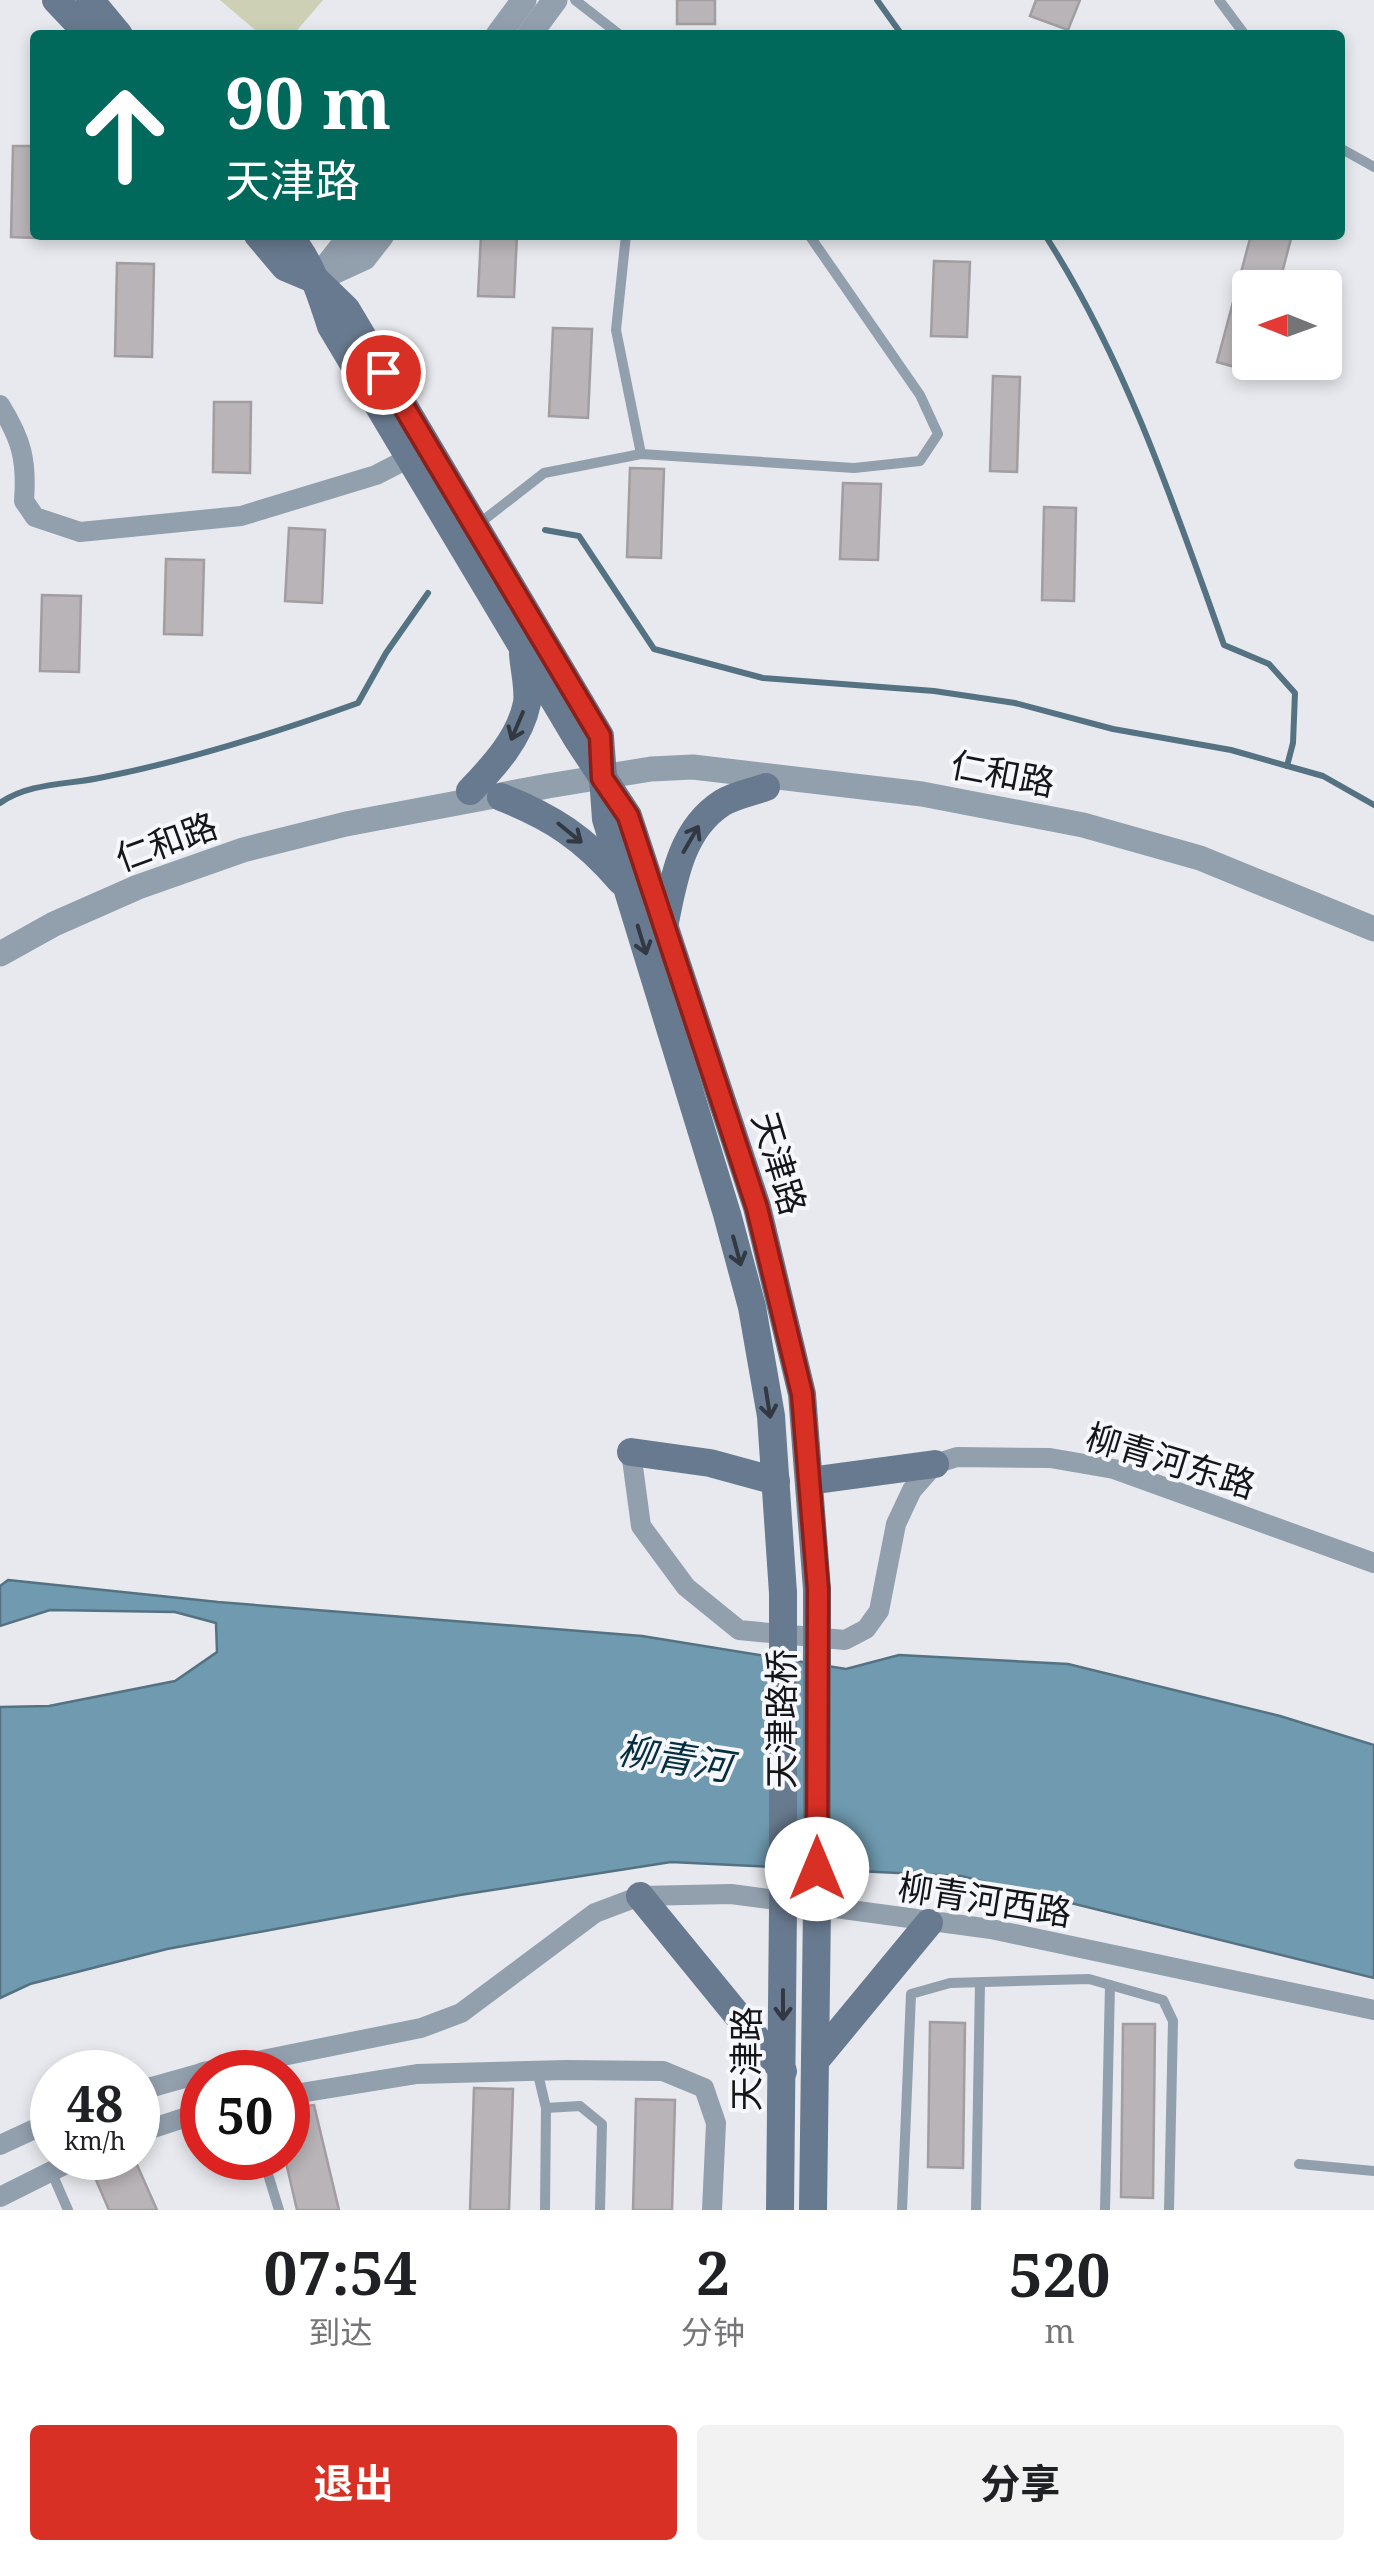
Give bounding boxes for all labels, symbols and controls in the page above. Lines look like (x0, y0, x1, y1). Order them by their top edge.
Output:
text: 90 m (225, 54, 391, 150)
icon: ahead (60, 70, 190, 200)
text: 天津路 (225, 149, 360, 210)
north arrow (1232, 270, 1342, 380)
map controls (1232, 270, 1342, 380)
pin (341, 330, 426, 415)
icon: arrive (356, 345, 411, 400)
one-way arrow (507, 710, 525, 741)
street label: 仁和路 (947, 740, 1059, 806)
street label: 仁和路 (109, 801, 223, 881)
one-way arrow (557, 821, 583, 843)
one-way arrow (682, 825, 702, 854)
one-way arrow (634, 923, 652, 955)
street label: 天津路 (742, 1106, 818, 1220)
one-way arrow (728, 1234, 747, 1266)
one-way arrow (760, 1386, 778, 1418)
street label: 柳青河东路 (1080, 1412, 1262, 1508)
street label: 天津路桥 (757, 1649, 804, 1789)
water label: 柳青河 (615, 1722, 742, 1793)
position arrow (765, 1817, 869, 1921)
street label: 柳青河西路 (895, 1862, 1075, 1936)
one-way arrow (774, 1988, 792, 2021)
street label: 天津路 (722, 2006, 769, 2112)
speed limit sign: 50 (180, 2050, 310, 2180)
text: 48 (67, 2069, 123, 2137)
text: km/h (64, 2123, 126, 2157)
text: 07:54 (264, 2231, 417, 2313)
text: 2 (696, 2231, 730, 2313)
text: 520 (1009, 2233, 1110, 2315)
text: m (1044, 2309, 1075, 2352)
text: 到达 (309, 2310, 373, 2353)
text: 分钟 (681, 2310, 745, 2353)
button: 退出 (30, 2425, 677, 2540)
button: 分享 (697, 2425, 1344, 2540)

